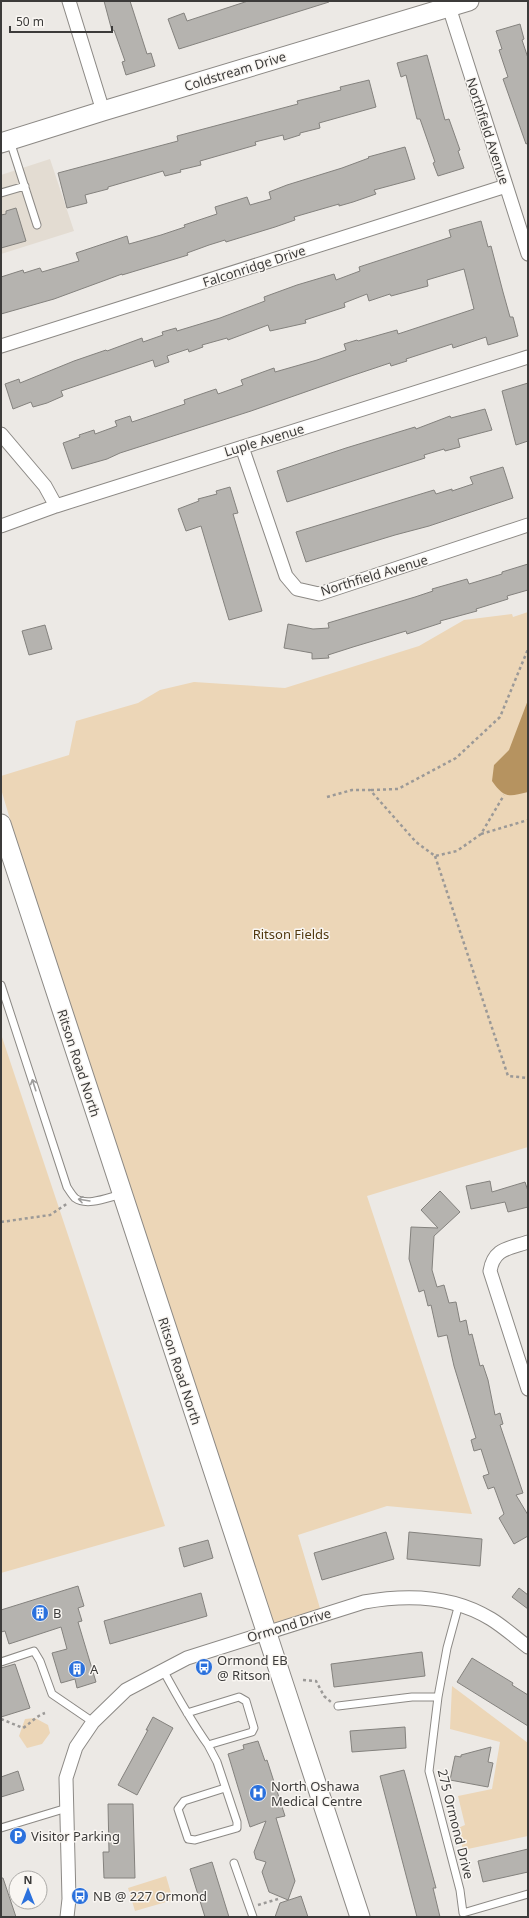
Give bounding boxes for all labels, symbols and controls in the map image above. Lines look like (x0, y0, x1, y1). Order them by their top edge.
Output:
scale bar (10, 8, 112, 34)
text: 50 m (16, 13, 44, 30)
street label: Coldstream Drive (182, 47, 288, 95)
street label: Northfield Avenue (462, 75, 514, 187)
street label: Falconridge Drive (200, 241, 308, 291)
street label: Luple Avenue (222, 419, 306, 461)
street label: Northfield Avenue (318, 550, 430, 600)
park label: Ritson Fields (253, 925, 329, 943)
street label: Ritson Road North (53, 1007, 105, 1119)
one-way arrow (30, 1079, 37, 1092)
one-way arrow (78, 1196, 91, 1204)
street label: Ritson Road North (154, 1315, 206, 1427)
building icon: B (30, 1603, 50, 1623)
place label: B (53, 1604, 61, 1622)
street label: Ormond Drive (245, 1604, 333, 1646)
place label: Ormond EB @ Ritson (217, 1651, 288, 1684)
bus stop icon: Ormond EB @ Ritson (194, 1657, 214, 1677)
building icon: A (67, 1659, 87, 1679)
place label: A (90, 1660, 99, 1678)
street label: 275 Ormond Drive (434, 1767, 478, 1881)
place label: North Oshawa Medical Centre (271, 1777, 362, 1810)
hospital icon: North Oshawa Medical Centre (248, 1783, 268, 1803)
parking icon: Visitor Parking (8, 1826, 28, 1846)
place label: Visitor Parking (31, 1827, 120, 1845)
north arrow (8, 1870, 48, 1910)
text: N (24, 1872, 32, 1887)
bus stop icon: NB @ 227 Ormond (70, 1886, 90, 1906)
place label: NB @ 227 Ormond (93, 1887, 207, 1905)

